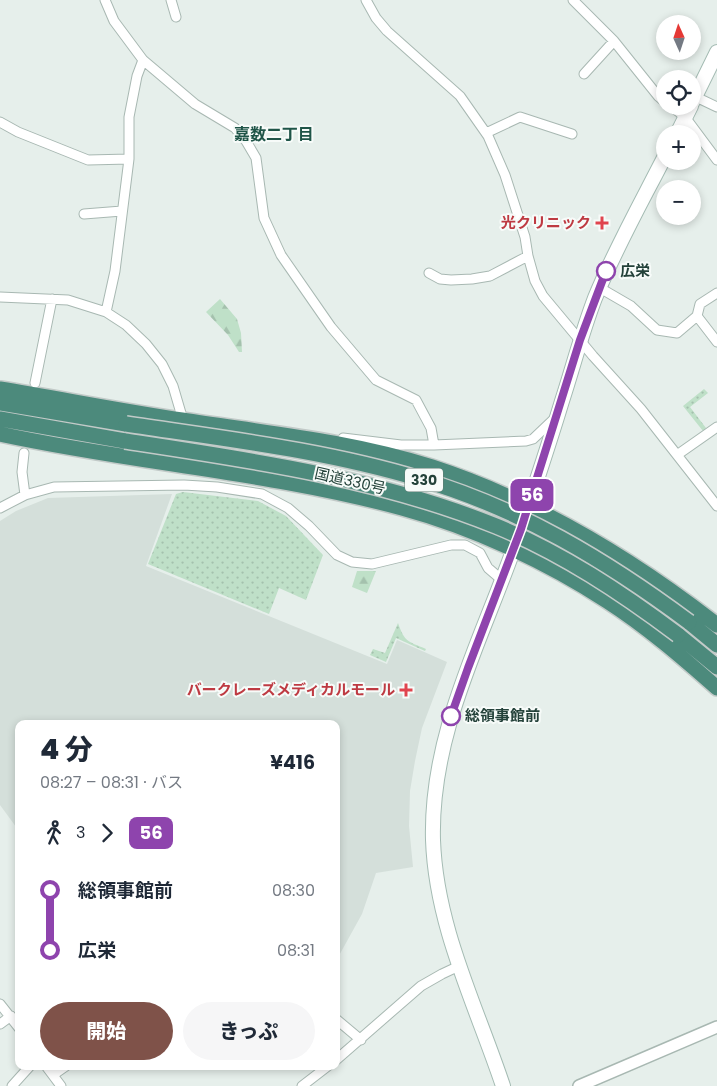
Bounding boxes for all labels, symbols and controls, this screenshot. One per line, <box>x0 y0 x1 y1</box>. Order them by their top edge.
north arrow <box>656 15 701 60</box>
map controls <box>656 15 701 225</box>
button: locate <box>656 70 701 115</box>
district label: 嘉数二丁目 <box>234 123 314 146</box>
button: + <box>656 125 701 170</box>
button: − <box>656 180 701 225</box>
place label: 光クリニック <box>501 212 591 233</box>
marker: 光クリニック <box>595 216 609 230</box>
place label: 広栄 <box>620 260 650 281</box>
marker: 広栄 <box>596 261 616 281</box>
street label: 国道330号 <box>313 462 388 499</box>
road number: 330 <box>405 468 443 492</box>
line badge: 56 <box>510 479 554 511</box>
text: 56 <box>520 482 544 507</box>
place label: バークレーズメディカルモール <box>187 679 395 700</box>
marker: バークレーズメディカルモール <box>399 683 413 697</box>
place label: 総領事館前 <box>465 705 540 726</box>
marker: 総領事館前 <box>441 706 461 726</box>
text: 4 分 <box>40 730 93 769</box>
text: ¥416 <box>270 749 315 776</box>
text: 08:27 – 08:31 · バス <box>40 771 183 794</box>
icon: walk <box>40 819 68 847</box>
icon: forward <box>93 819 121 847</box>
text: 56 <box>139 820 163 845</box>
text: 3 <box>76 821 85 844</box>
text: 総領事館前 <box>78 877 173 904</box>
text: 08:30 <box>272 879 315 902</box>
text: 広栄 <box>78 937 116 964</box>
text: 08:31 <box>277 939 315 962</box>
button: 開始 <box>40 1002 173 1060</box>
button: きっぷ <box>183 1002 315 1060</box>

